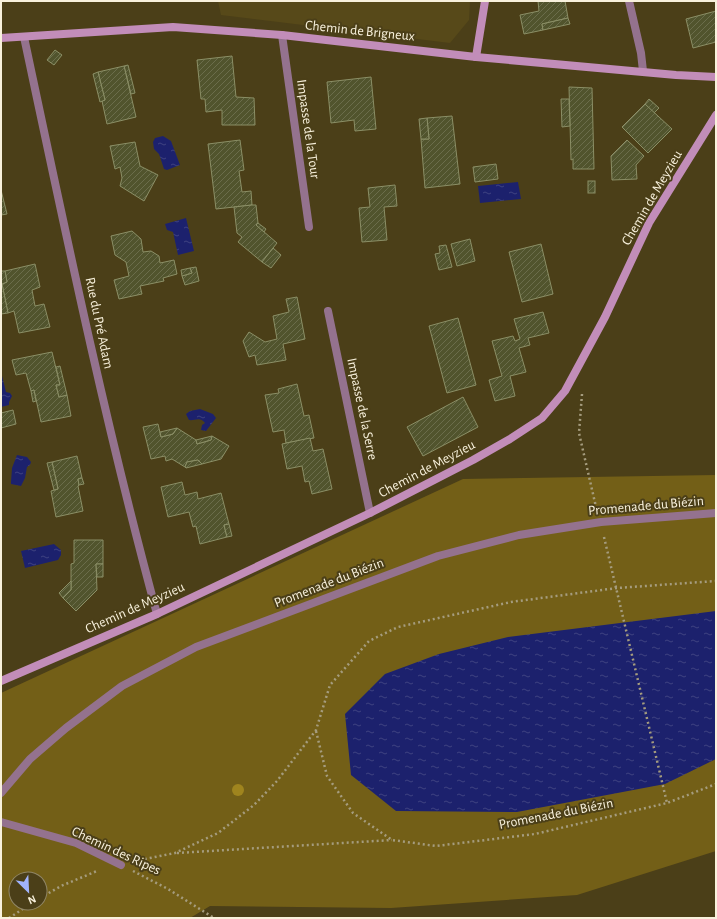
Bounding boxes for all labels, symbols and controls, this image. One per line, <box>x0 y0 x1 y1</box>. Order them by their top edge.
street label: Chemin de Brigneux <box>304 18 416 44</box>
street label: Impasse de la Tour <box>294 78 322 180</box>
street label: Chemin de Meyzieu <box>619 148 685 248</box>
street label: Rue du Pré Adam <box>82 276 116 370</box>
street label: Impasse de la Serre <box>344 357 380 461</box>
street label: Chemin de Meyzieu <box>376 438 478 500</box>
street label: Promenade du Biézin <box>588 494 704 518</box>
street label: Promenade du Biézin <box>272 556 386 610</box>
street label: Chemin de Meyzieu <box>83 580 187 636</box>
street label: Promenade du Biézin <box>498 796 614 832</box>
street label: Chemin des Ripes <box>69 824 163 878</box>
north arrow <box>8 871 48 911</box>
text: N <box>26 893 38 906</box>

